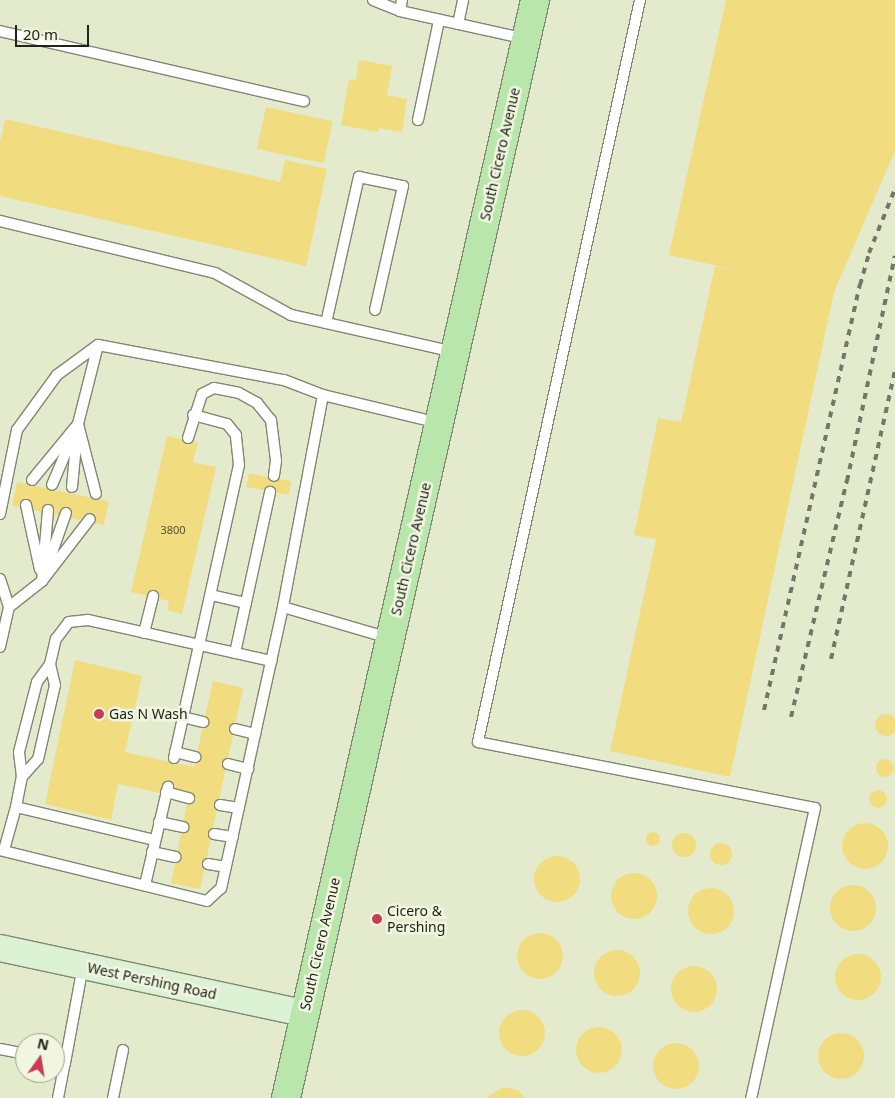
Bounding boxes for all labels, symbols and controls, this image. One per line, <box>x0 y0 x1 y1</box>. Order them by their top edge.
scale bar <box>18 15 91 47</box>
text: 20 m <box>23 24 58 44</box>
street label: South Cicero Avenue <box>477 86 523 222</box>
street label: South Cicero Avenue <box>388 481 434 617</box>
house number: 3800 <box>160 523 186 537</box>
place label: Gas N Wash <box>109 706 188 722</box>
marker: Gas N Wash <box>93 708 105 720</box>
street label: South Cicero Avenue <box>297 876 343 1012</box>
place label: Cicero & Pershing <box>387 903 445 936</box>
marker: Cicero & Pershing <box>371 913 383 925</box>
street label: West Pershing Road <box>86 959 218 1003</box>
north arrow <box>15 1033 65 1083</box>
text: N <box>36 1033 51 1054</box>

